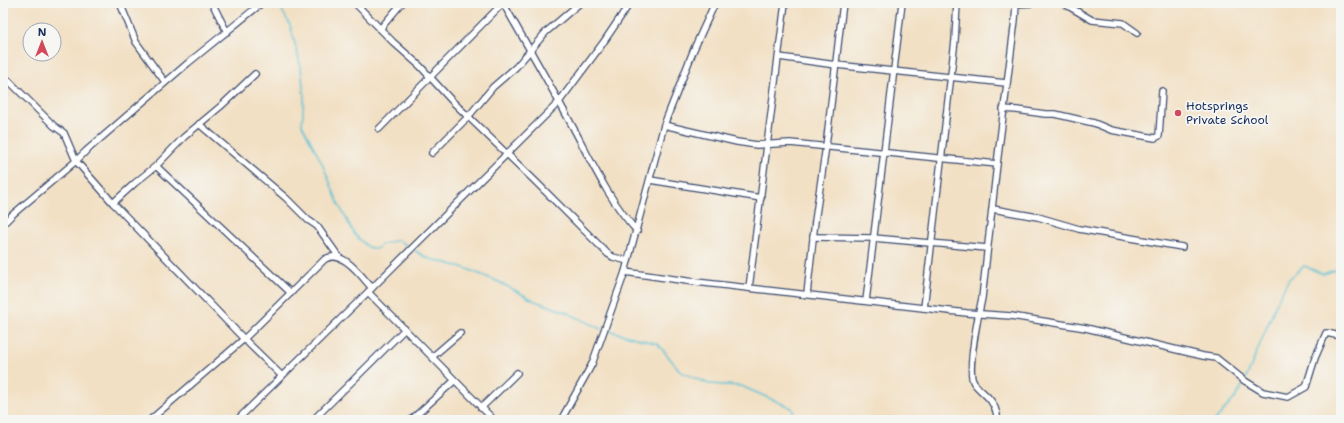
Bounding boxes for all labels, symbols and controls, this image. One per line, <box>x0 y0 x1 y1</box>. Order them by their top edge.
north arrow <box>22 22 62 62</box>
text: N <box>38 25 47 40</box>
place label: Hotsprings Private School <box>1186 98 1269 128</box>
marker: Hotsprings Private School <box>1173 108 1183 118</box>

